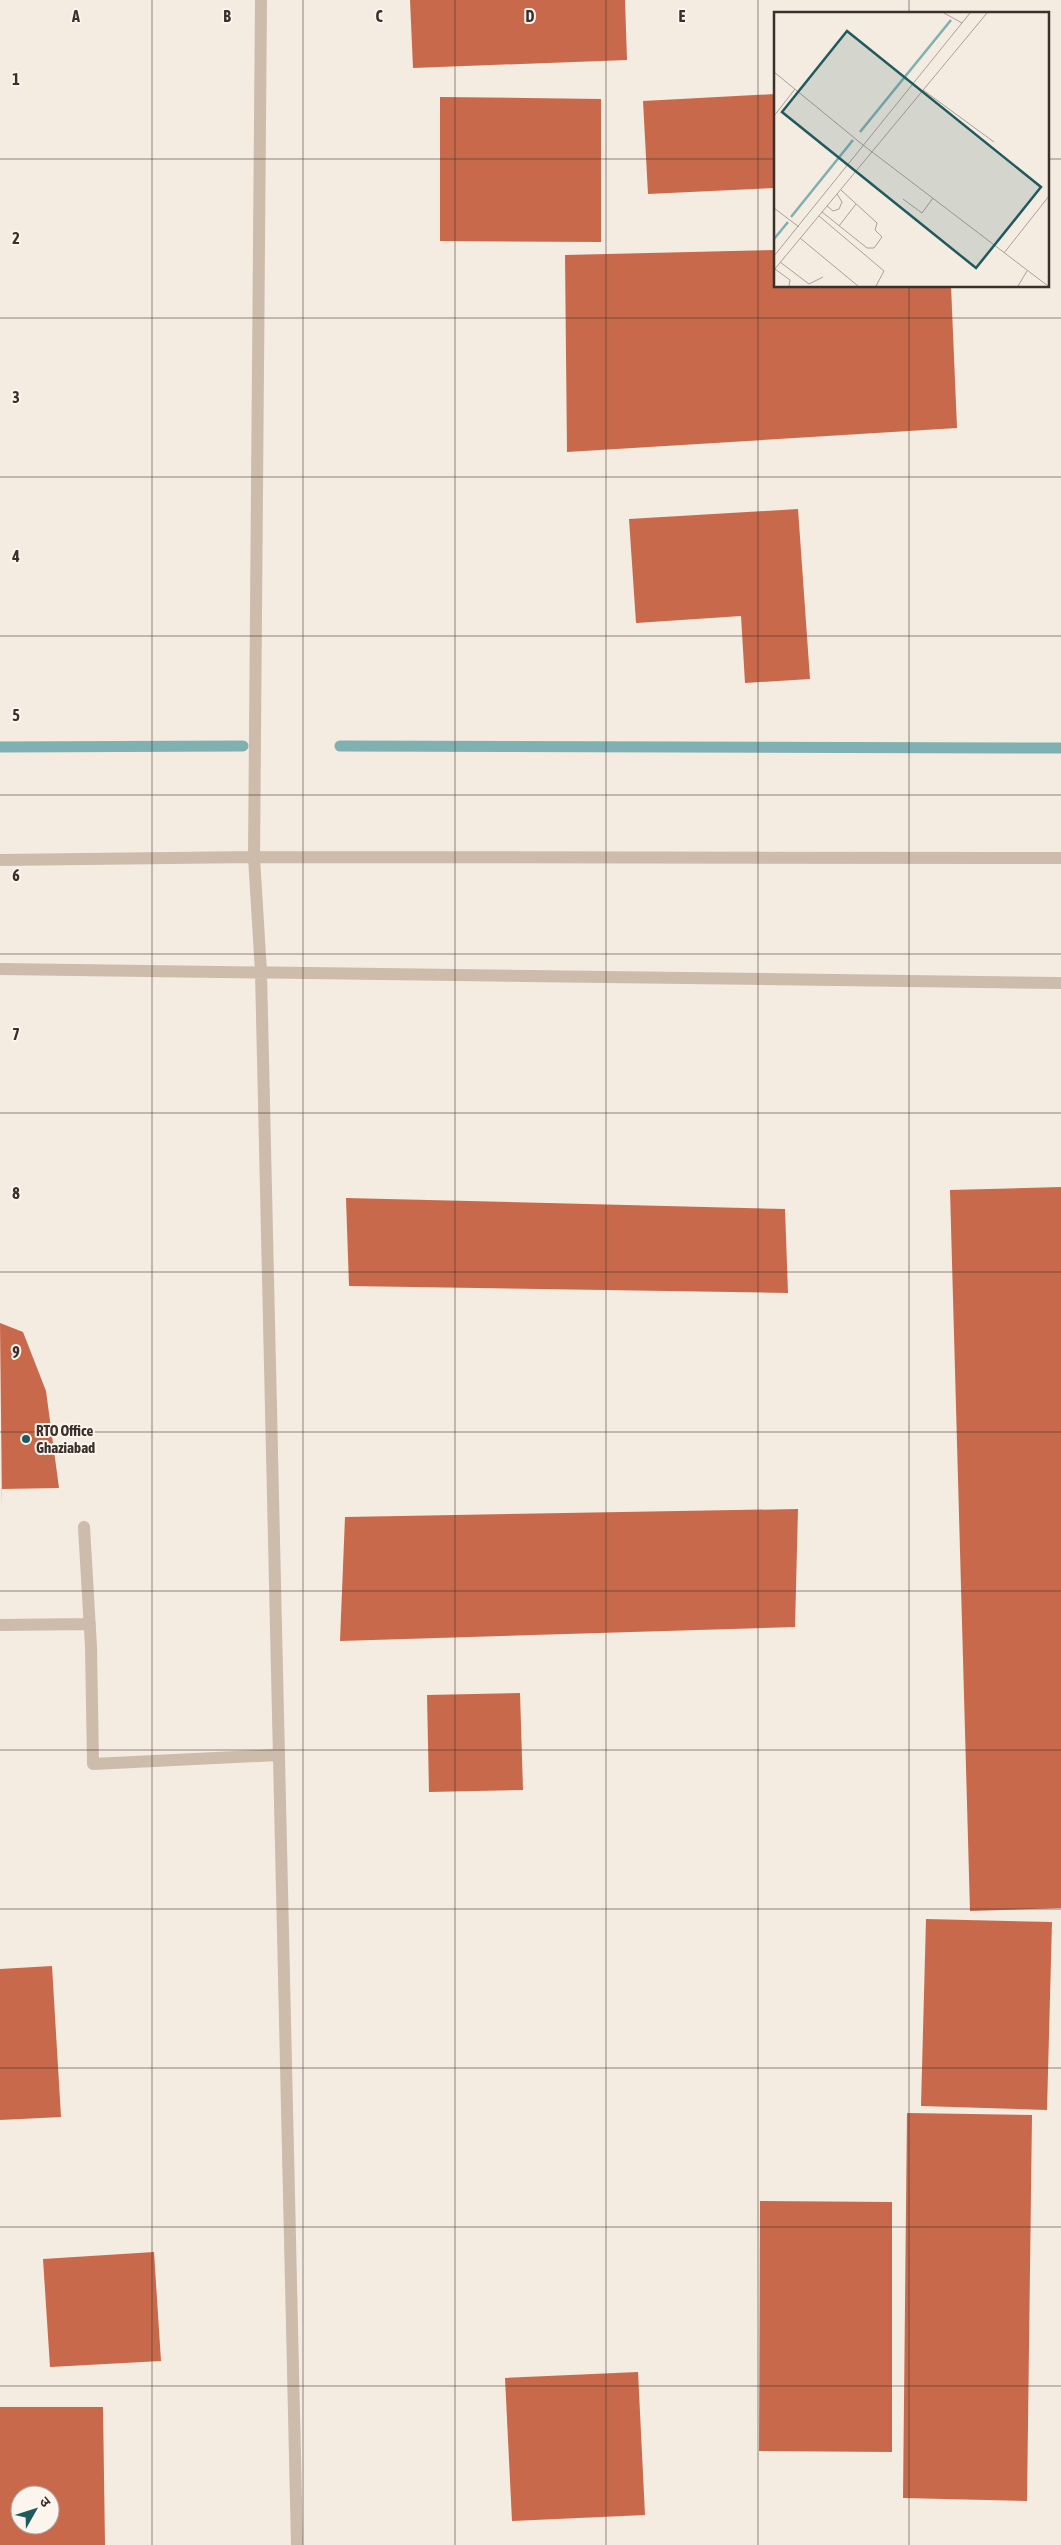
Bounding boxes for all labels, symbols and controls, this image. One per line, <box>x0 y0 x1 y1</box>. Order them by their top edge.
text: A <box>71 7 80 25</box>
text: B <box>223 7 231 25</box>
text: C <box>375 7 383 25</box>
text: D <box>526 7 535 25</box>
text: E <box>679 7 686 25</box>
inset map <box>774 12 1048 288</box>
text: 1 <box>12 70 20 88</box>
text: 2 <box>12 229 20 247</box>
text: 3 <box>12 388 20 406</box>
text: 4 <box>11 547 20 565</box>
text: 5 <box>12 706 20 724</box>
text: 6 <box>12 866 20 884</box>
text: 7 <box>12 1025 20 1043</box>
text: 8 <box>12 1184 20 1202</box>
text: 9 <box>12 1343 20 1361</box>
place label: RTO Office Ghaziabad <box>36 1422 95 1456</box>
marker: RTO Office Ghaziabad <box>20 1433 32 1445</box>
north arrow <box>10 2485 60 2535</box>
text: उ <box>36 2494 54 2511</box>

